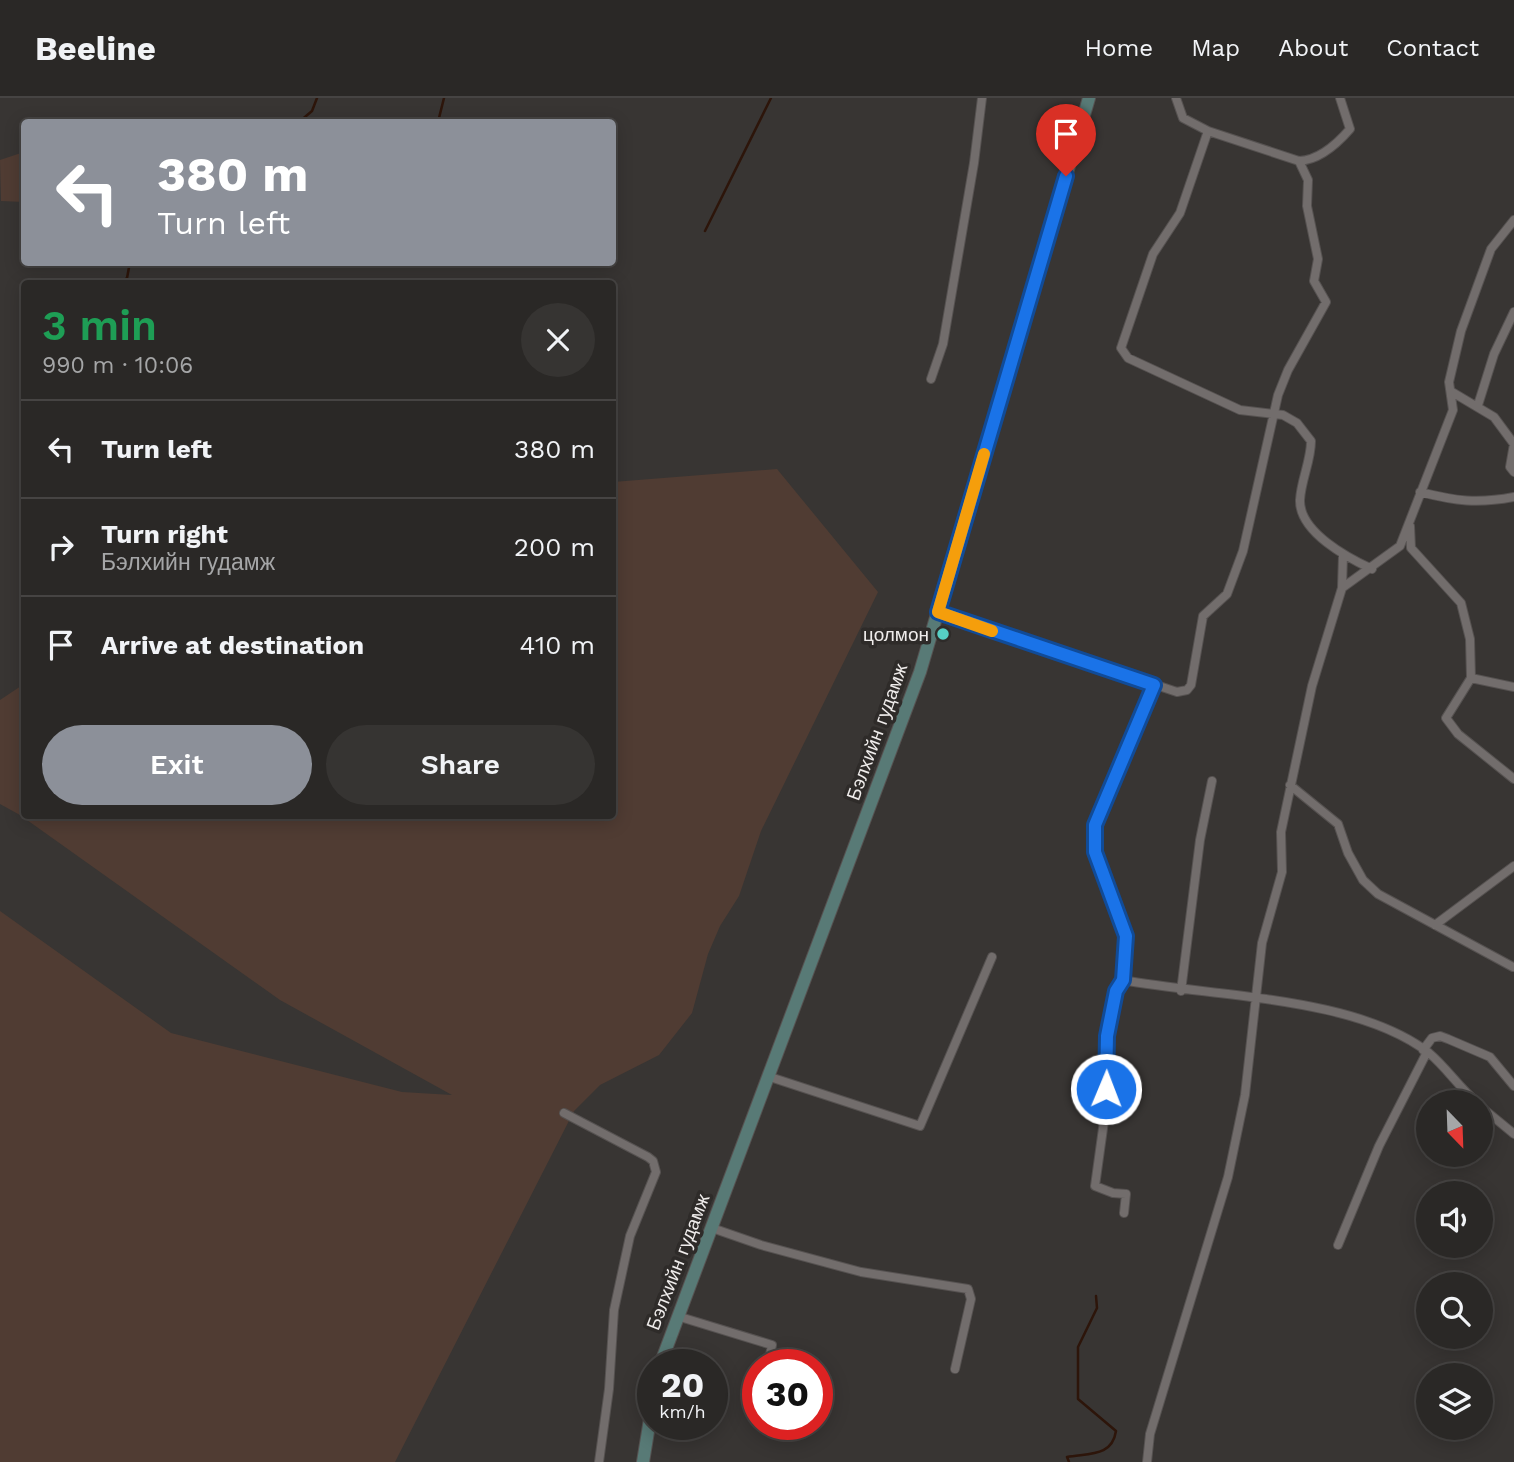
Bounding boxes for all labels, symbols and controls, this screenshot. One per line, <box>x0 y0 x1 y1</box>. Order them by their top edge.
text: Beeline <box>35 29 156 68</box>
text: Home <box>1085 34 1153 62</box>
text: Map <box>1191 34 1240 62</box>
text: About <box>1278 34 1348 62</box>
text: Contact <box>1386 34 1479 62</box>
pin <box>1036 104 1096 176</box>
icon: arrive <box>1047 115 1085 153</box>
text: 380 m <box>157 145 308 203</box>
icon: left <box>42 147 133 238</box>
text: Turn left <box>157 204 290 242</box>
text: 3 min <box>42 301 157 350</box>
button: close <box>521 303 595 377</box>
text: 990 m · 10:06 <box>42 352 193 379</box>
icon: left <box>42 430 80 468</box>
text: Turn left <box>101 434 212 464</box>
text: 380 m <box>514 434 595 464</box>
text: Turn right <box>101 519 228 549</box>
icon: right <box>42 528 80 566</box>
text: 200 m <box>514 532 595 562</box>
text: Бэлхийн гудамж <box>101 549 275 576</box>
place label: цолмон <box>863 623 929 646</box>
icon: arrive <box>42 626 80 664</box>
marker: цолмон <box>935 626 951 642</box>
text: Arrive at destination <box>101 630 364 660</box>
text: 410 m <box>520 630 595 660</box>
street label: Бэлхийн гудамж <box>842 660 912 803</box>
button: Exit <box>42 725 312 805</box>
button: Share <box>326 725 595 805</box>
position arrow <box>1069 1052 1143 1126</box>
north arrow <box>1416 1090 1493 1167</box>
map controls <box>1416 1090 1493 1440</box>
button: sound <box>1416 1181 1493 1258</box>
street label: Бэлхийн гудамж <box>642 1191 715 1333</box>
button: search <box>1416 1272 1493 1349</box>
speed limit sign: 30 <box>742 1349 833 1440</box>
button: layers <box>1416 1363 1493 1440</box>
text: 20 <box>661 1364 704 1406</box>
text: km/h <box>659 1401 706 1422</box>

